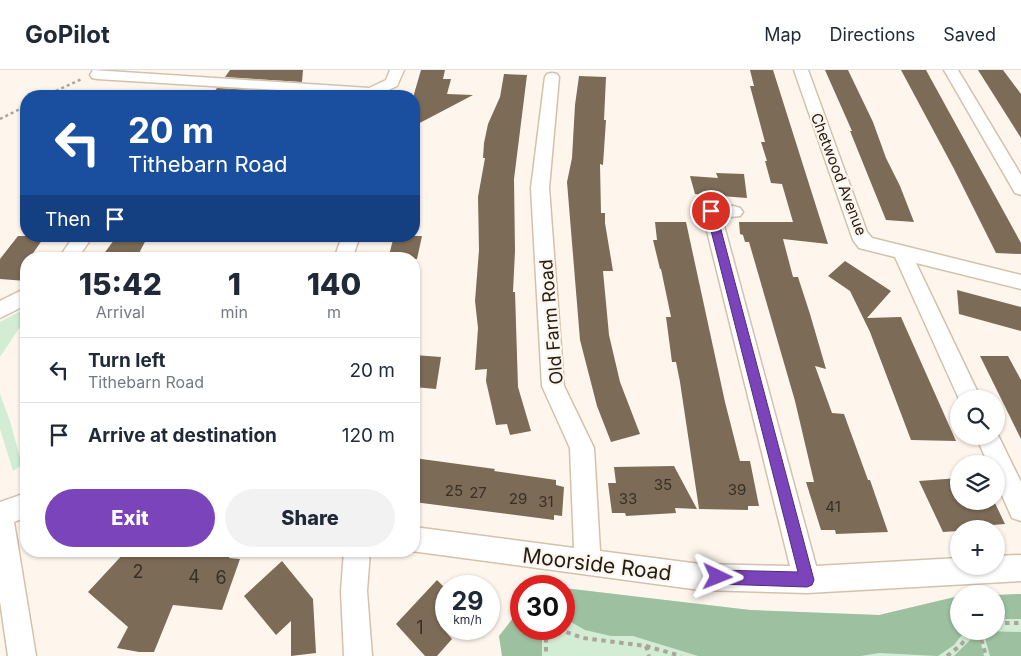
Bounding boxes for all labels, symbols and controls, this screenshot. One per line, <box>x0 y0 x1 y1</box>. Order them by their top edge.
text: GoPilot <box>25 20 110 49</box>
text: Map <box>764 24 802 45</box>
text: Directions <box>830 24 915 45</box>
text: Saved <box>943 24 996 45</box>
text: 20 m <box>128 109 214 151</box>
icon: left <box>45 110 110 175</box>
street label: Chetwood Avenue <box>807 110 871 238</box>
text: Tithebarn Road <box>128 151 287 177</box>
pin <box>690 190 732 232</box>
icon: arrive <box>697 197 725 225</box>
icon: arrive <box>101 205 129 233</box>
text: Then <box>45 208 91 231</box>
street label: Old Farm Road <box>535 258 567 386</box>
text: 15:42 <box>79 266 162 302</box>
text: 1 <box>228 266 241 302</box>
text: 140 <box>307 266 361 302</box>
text: Arrival <box>96 302 145 322</box>
text: min <box>221 302 248 322</box>
text: m <box>327 302 341 322</box>
text: Turn left <box>88 349 166 372</box>
icon: left <box>45 356 73 384</box>
text: 20 m <box>349 359 395 382</box>
text: Tithebarn Road <box>88 372 204 392</box>
map controls <box>950 390 1005 640</box>
button: search <box>950 390 1005 445</box>
icon: arrive <box>45 421 73 449</box>
text: Arrive at destination <box>88 424 277 447</box>
text: 120 m <box>342 424 395 447</box>
button: layers <box>950 455 1005 510</box>
house number: 35 <box>654 475 672 494</box>
house number: 39 <box>728 480 746 499</box>
house number: 25 <box>445 481 463 500</box>
house number: 27 <box>469 483 487 502</box>
button: Exit <box>45 489 215 547</box>
button: Share <box>225 489 395 547</box>
house number: 29 <box>509 489 527 508</box>
house number: 33 <box>619 489 637 508</box>
house number: 31 <box>538 492 554 511</box>
house number: 41 <box>825 497 841 516</box>
button: + <box>950 520 1005 575</box>
street label: Moorside Road <box>521 542 673 586</box>
position arrow <box>691 550 743 602</box>
house number: 2 <box>133 561 143 582</box>
house number: 4 <box>188 566 200 587</box>
house number: 6 <box>215 567 227 588</box>
speed limit sign: 30 <box>510 575 575 640</box>
button: − <box>950 585 1005 640</box>
text: 29 <box>452 586 483 616</box>
text: km/h <box>453 612 482 627</box>
house number: 1 <box>416 617 424 638</box>

